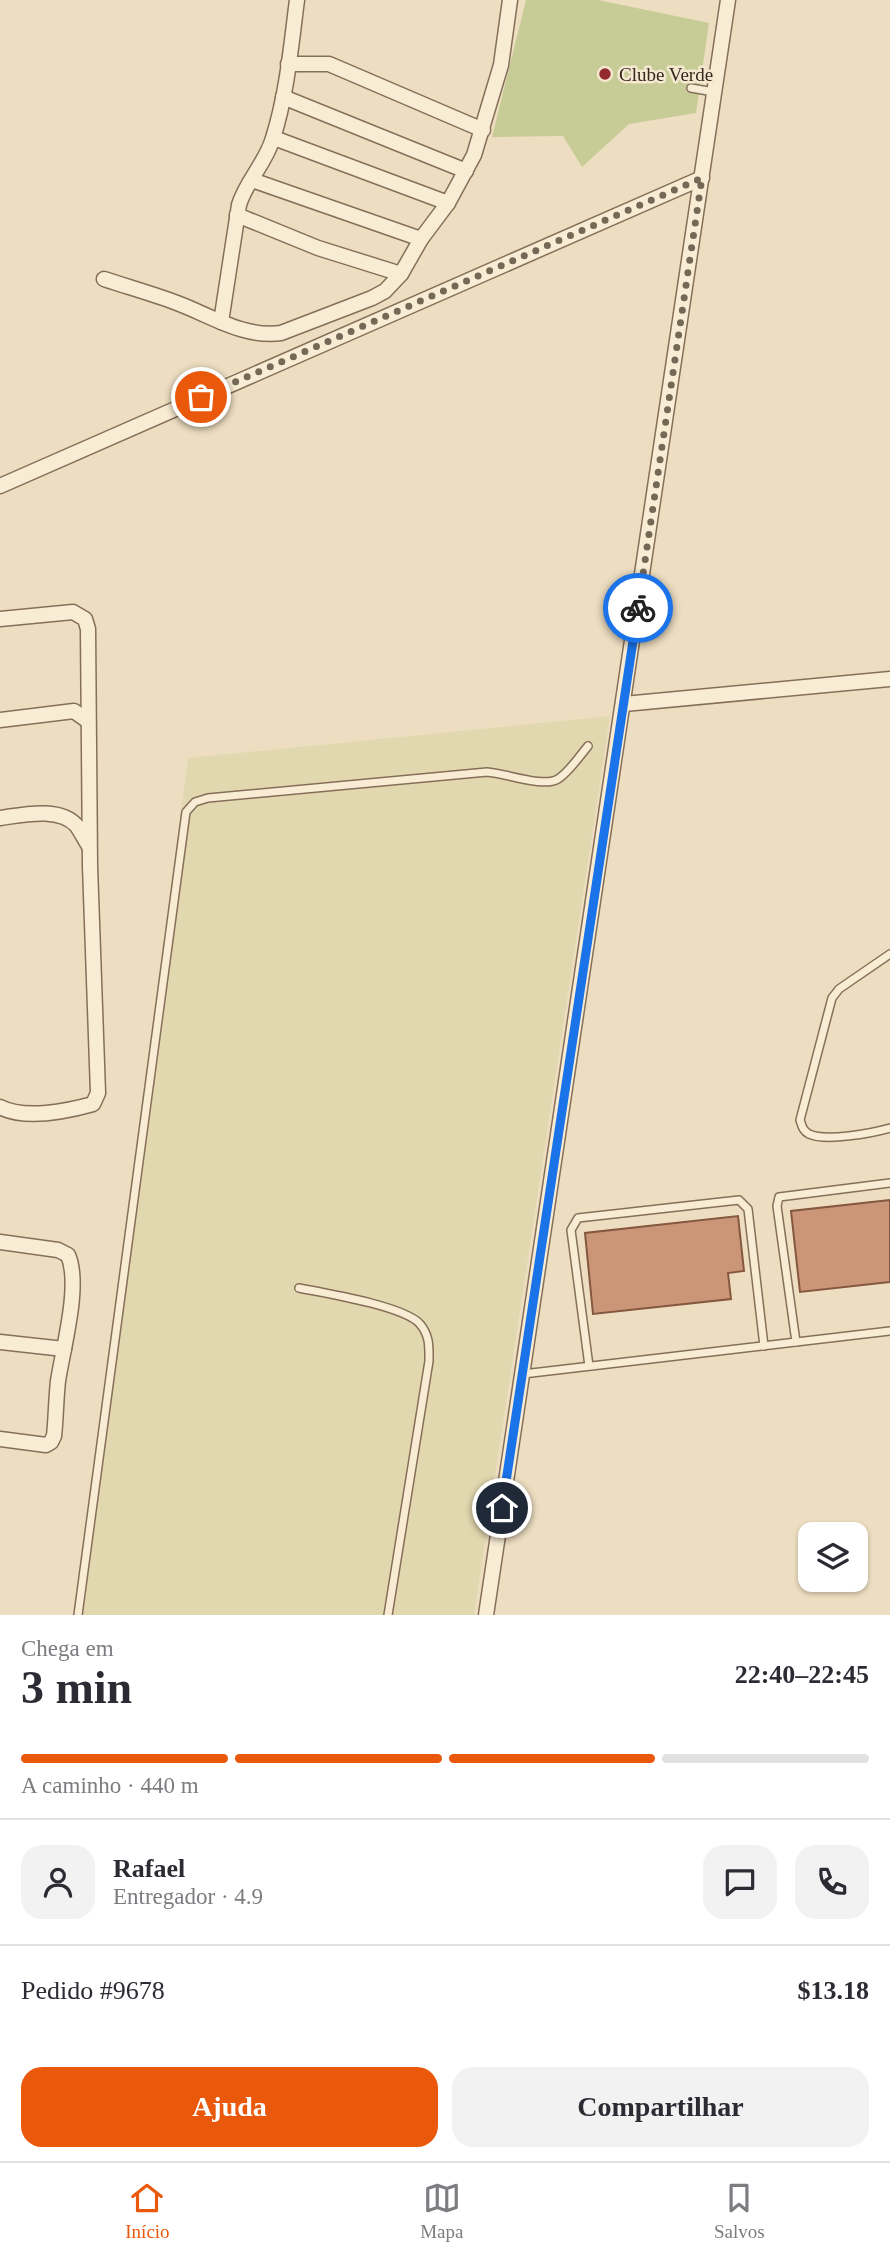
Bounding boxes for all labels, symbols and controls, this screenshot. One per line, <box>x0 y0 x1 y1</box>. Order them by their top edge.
place label: Clube Verde <box>619 64 713 85</box>
marker: Clube Verde <box>597 66 613 82</box>
pin <box>171 367 231 427</box>
icon: bag <box>182 378 220 416</box>
courier <box>603 573 673 643</box>
icon: bike <box>619 589 657 627</box>
pin <box>472 1478 532 1538</box>
icon: home <box>483 1489 521 1527</box>
map controls <box>798 1522 868 1592</box>
button: layers <box>798 1522 868 1592</box>
text: Chega em <box>21 1636 114 1661</box>
text: 22:40–22:45 <box>735 1660 869 1689</box>
text: 3 min <box>21 1662 132 1713</box>
text: A caminho · 440 m <box>21 1773 199 1798</box>
button: person <box>21 1845 95 1919</box>
button: chat <box>703 1845 777 1919</box>
button: phone <box>795 1845 869 1919</box>
text: Rafael <box>113 1854 185 1883</box>
text: Entregador · 4.9 <box>113 1884 263 1909</box>
text: Pedido #9678 <box>21 1976 165 2005</box>
text: $13.18 <box>798 1976 869 2005</box>
button: Ajuda <box>21 2067 438 2147</box>
button: Compartilhar <box>452 2067 869 2147</box>
tab: Início <box>125 2179 170 2243</box>
tab: Mapa <box>420 2179 463 2243</box>
tab: Salvos <box>714 2179 765 2243</box>

